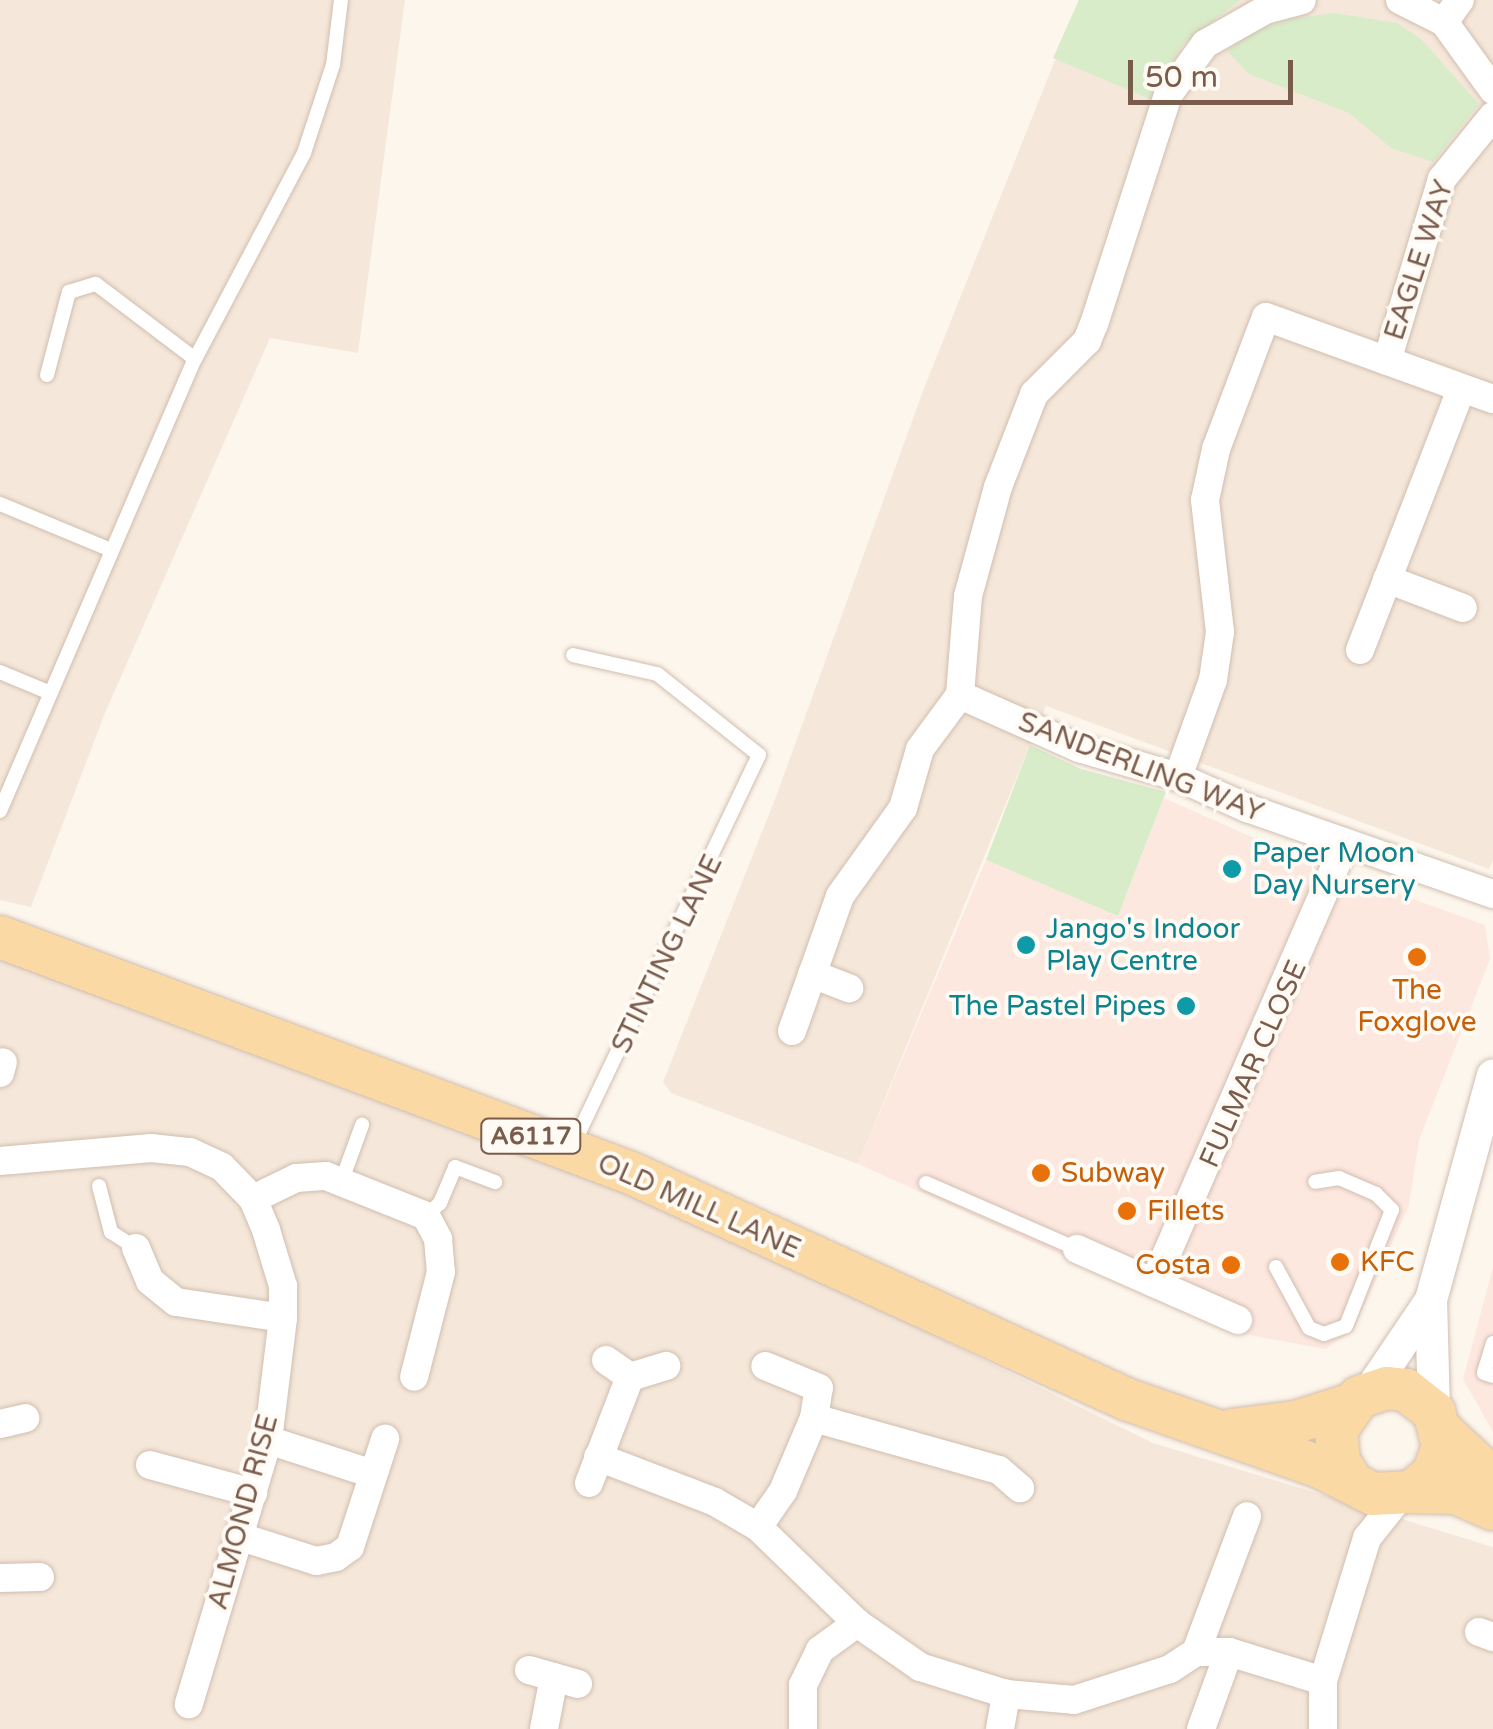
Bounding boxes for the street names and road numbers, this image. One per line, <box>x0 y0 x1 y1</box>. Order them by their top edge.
street label: EAGLE WAY <box>1377 176 1461 344</box>
street label: SANDERLING WAY <box>1014 705 1268 829</box>
street label: STINTING LANE <box>604 849 730 1059</box>
street label: FULMAR CLOSE <box>1192 955 1314 1173</box>
road number: A6117 <box>478 1116 584 1156</box>
street label: OLD MILL LANE <box>592 1146 806 1266</box>
street label: ALMOND RISE <box>201 1411 285 1613</box>

